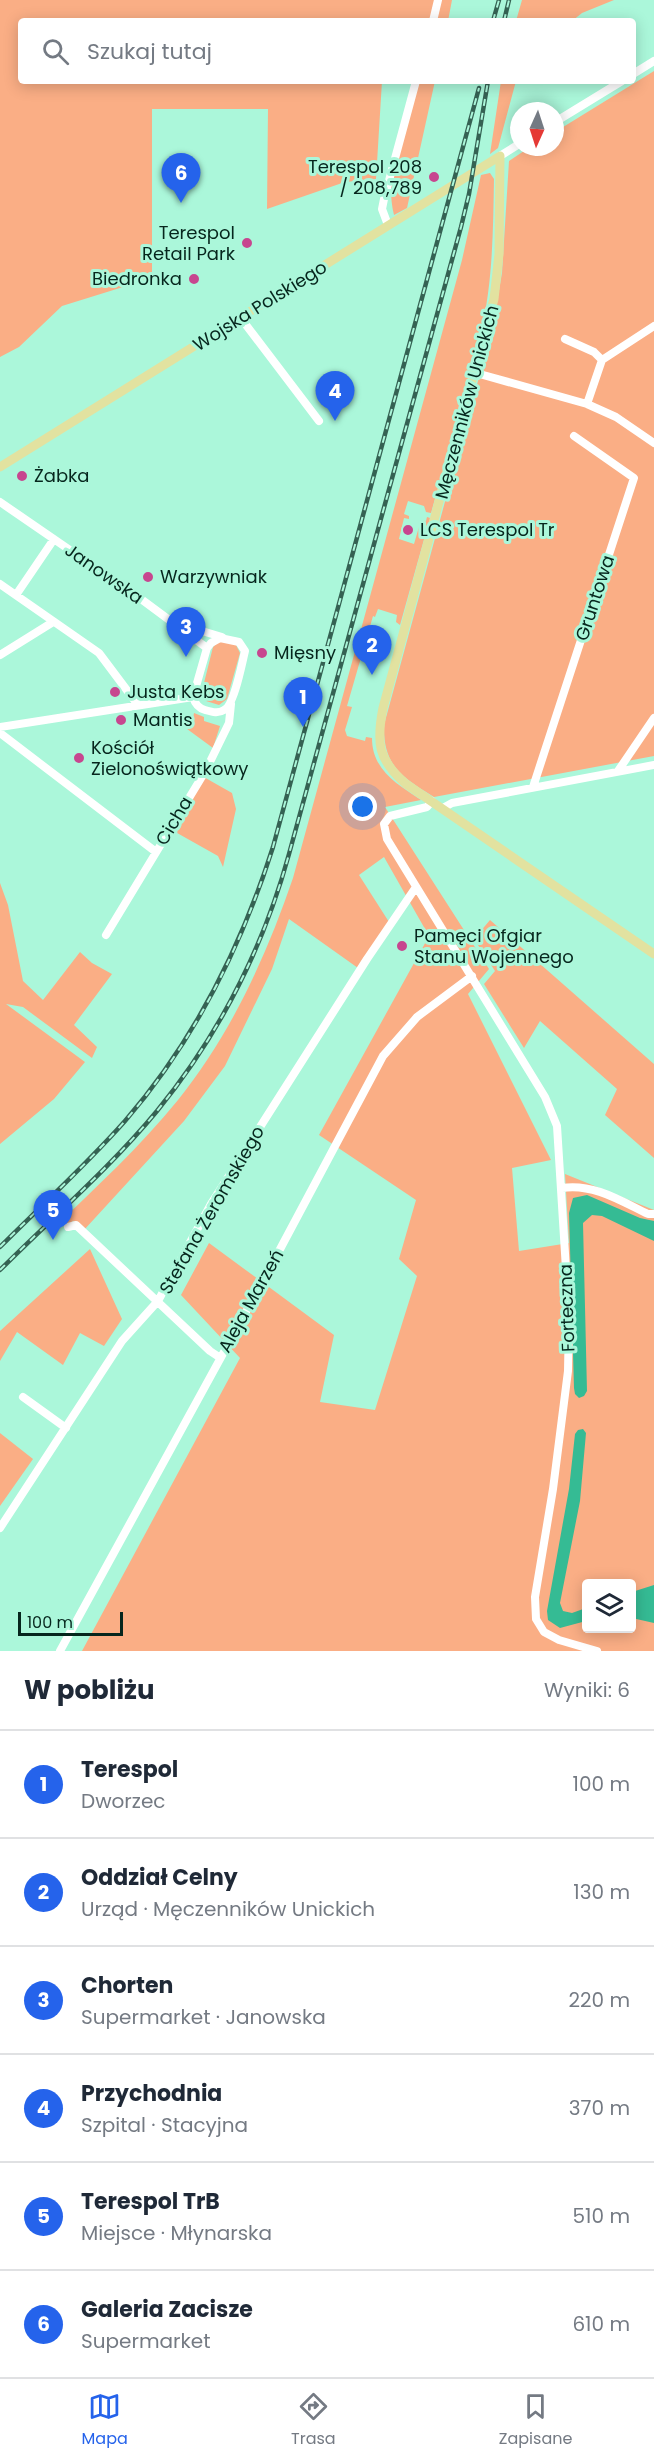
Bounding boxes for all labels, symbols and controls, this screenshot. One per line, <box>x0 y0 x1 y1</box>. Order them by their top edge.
search box <box>18 18 636 84</box>
icon: search <box>39 35 72 68</box>
text: Szukaj tutaj <box>87 36 212 67</box>
north arrow <box>510 102 564 156</box>
pin: 6 <box>162 154 201 203</box>
place label: Terespol 208 / 208,789 <box>308 154 422 200</box>
marker: Terespol 208 / 208,789 <box>427 170 441 184</box>
place label: Terespol Retail Park <box>142 220 236 266</box>
marker: Terespol Retail Park <box>240 236 254 250</box>
street label: Wojska Polskiego <box>188 254 331 357</box>
place label: Biedronka <box>92 266 182 291</box>
marker: Biedronka <box>187 272 201 286</box>
street label: Męczenników Unickich <box>429 302 504 502</box>
pin: 4 <box>316 372 354 421</box>
place label: Żabka <box>34 463 90 488</box>
marker: Żabka <box>15 469 29 483</box>
place label: LCS Terespol Tr <box>420 517 555 542</box>
marker: LCS Terespol Tr <box>401 523 415 537</box>
street label: Janowska <box>60 537 148 610</box>
street label: Gruntowa <box>569 552 620 644</box>
place label: Warzywniak <box>160 564 268 589</box>
marker: Warzywniak <box>141 570 155 584</box>
pin: 3 <box>166 608 206 657</box>
pin: 2 <box>352 626 392 675</box>
place label: Mięsny <box>274 640 336 665</box>
marker: Mięsny <box>255 646 269 660</box>
pin: 1 <box>284 678 322 727</box>
place label: Justa Kebs <box>127 679 225 704</box>
marker: Justa Kebs <box>108 685 122 699</box>
place label: Mantis <box>133 707 193 732</box>
marker: Mantis <box>114 713 128 727</box>
place label: Kościół Zielonoświątkowy <box>91 735 248 781</box>
marker: Kościół Zielonoświątkowy <box>72 751 86 765</box>
street label: Cicha <box>149 792 198 850</box>
your location <box>348 792 377 821</box>
place label: Pamęci Ofgiar Stanu Wojennego <box>414 923 574 969</box>
marker: Pamęci Ofgiar Stanu Wojennego <box>395 939 409 953</box>
street label: Stefana Żeromskiego <box>153 1121 270 1298</box>
pin: 5 <box>34 1190 72 1240</box>
street label: Aleja Marzeń <box>212 1245 289 1357</box>
street label: Forteczna <box>552 1264 581 1352</box>
map controls <box>582 1579 636 1633</box>
button: layers <box>582 1579 636 1633</box>
scale bar <box>18 1609 123 1636</box>
text: 100 m <box>27 1611 73 1634</box>
text: W pobliżu <box>24 1672 155 1708</box>
text: Wyniki: 6 <box>544 1676 630 1704</box>
text: Terespol <box>81 1754 178 1785</box>
text: 1 <box>40 1770 47 1798</box>
text: 100 m <box>573 1770 630 1798</box>
text: Dworzec <box>81 1787 165 1815</box>
text: Oddział Celny <box>81 1862 238 1893</box>
text: 2 <box>38 1878 49 1906</box>
text: 130 m <box>573 1878 630 1906</box>
text: Urząd · Męczenników Unickich <box>81 1895 375 1923</box>
text: Chorten <box>81 1970 173 2001</box>
text: 3 <box>37 1986 50 2014</box>
text: 220 m <box>569 1986 630 2014</box>
text: Supermarket · Janowska <box>81 2003 326 2031</box>
text: Przychodnia <box>81 2078 222 2109</box>
text: 4 <box>37 2094 50 2122</box>
text: 370 m <box>569 2094 630 2122</box>
text: Szpital · Stacyjna <box>81 2111 248 2139</box>
text: Terespol TrB <box>81 2186 220 2217</box>
text: 5 <box>37 2202 50 2230</box>
text: 510 m <box>573 2202 630 2230</box>
text: Miejsce · Młynarska <box>81 2219 272 2247</box>
text: Galeria Zacisze <box>81 2294 253 2325</box>
text: 6 <box>37 2310 50 2338</box>
text: 610 m <box>572 2310 630 2338</box>
text: Supermarket <box>81 2327 210 2355</box>
tab: Mapa <box>82 2390 128 2451</box>
tab: Trasa <box>291 2390 336 2451</box>
tab: Zapisane <box>499 2390 572 2451</box>

